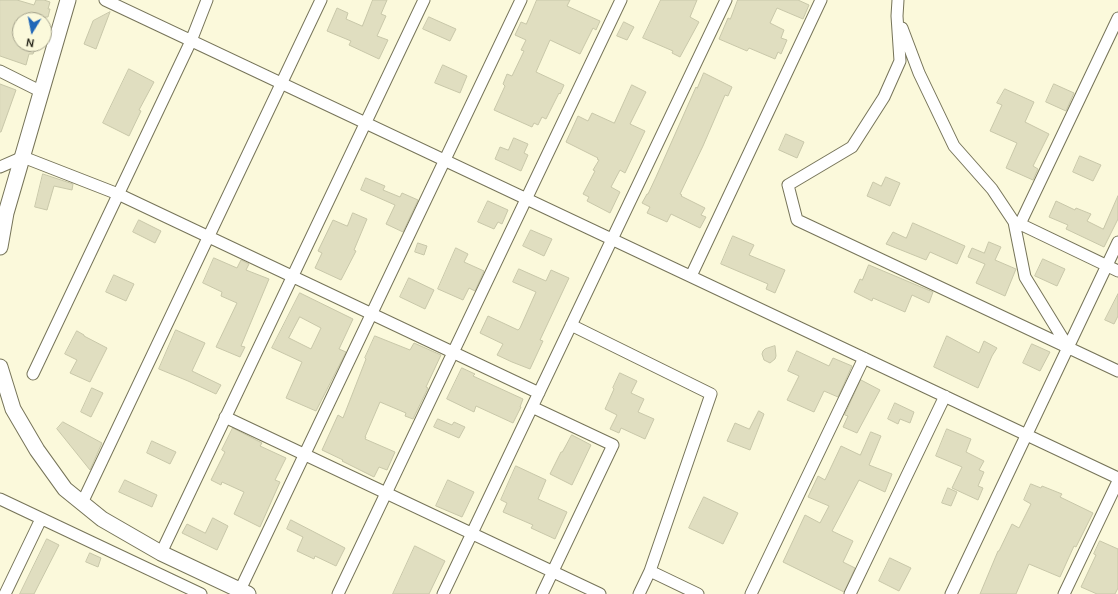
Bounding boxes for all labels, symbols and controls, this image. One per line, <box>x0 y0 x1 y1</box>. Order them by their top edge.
north arrow <box>12 12 52 52</box>
text: N <box>25 35 35 51</box>

